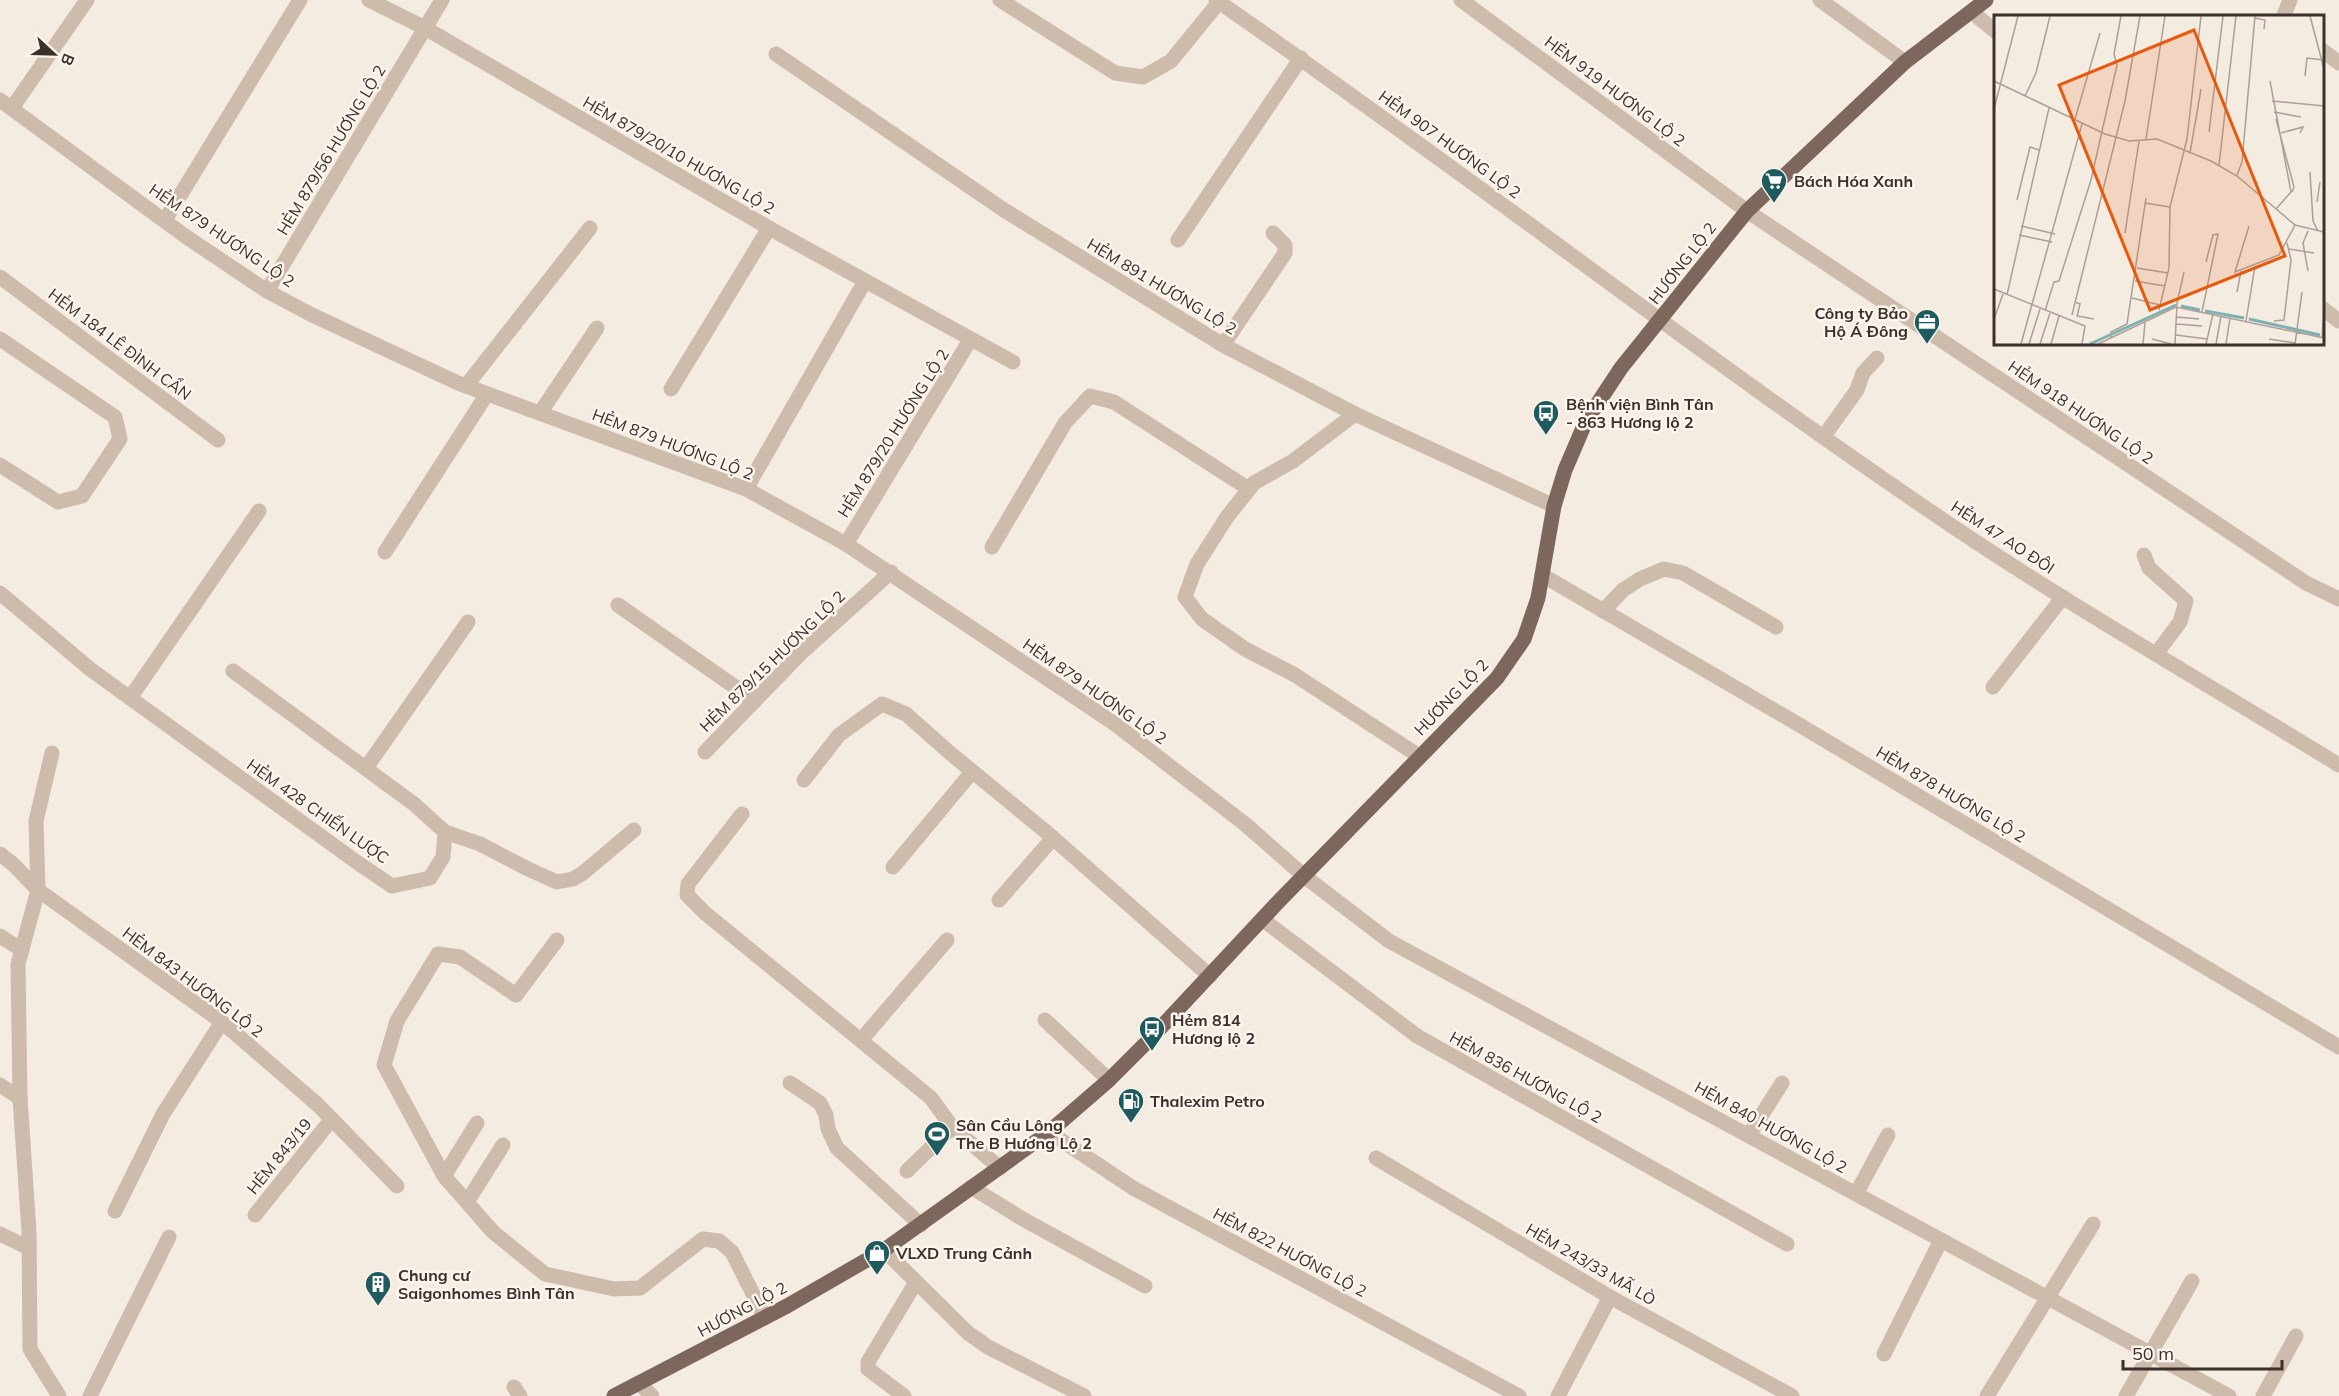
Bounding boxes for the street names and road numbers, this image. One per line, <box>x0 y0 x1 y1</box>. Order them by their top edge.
street label: HẺM 919 HƯƠNG LỘ 2 <box>1541 32 1689 150</box>
street label: HẺM 879/56 HƯƠNG LỘ 2 <box>272 61 390 239</box>
street label: HẺM 907 HƯƠNG LỘ 2 <box>1375 86 1525 202</box>
street label: HẺM 879/20/10 HƯƠNG LỘ 2 <box>579 92 779 218</box>
street label: HẺM 879 HƯƠNG LỘ 2 <box>146 179 298 291</box>
street label: HƯƠNG LỘ 2 <box>1644 218 1720 308</box>
street label: HẺM 891 HƯƠNG LỘ 2 <box>1084 233 1240 339</box>
street label: HẺM 184 LÊ ĐÌNH CẨN <box>45 284 195 404</box>
street label: HẺM 879/20 HƯƠNG LỘ 2 <box>833 345 953 521</box>
street label: HẺM 918 HƯƠNG LỘ 2 <box>2005 356 2157 468</box>
street label: HẺM 879 HƯƠNG LỘ 2 <box>590 404 756 484</box>
street label: HẺM 47 AO ĐÔI <box>1947 496 2059 578</box>
street label: HẺM 879/15 HƯƠNG LỘ 2 <box>695 586 849 736</box>
street label: HẺM 879 HƯƠNG LỘ 2 <box>1019 634 1171 748</box>
street label: HƯƠNG LỘ 2 <box>1410 655 1492 739</box>
street label: HẺM 878 HƯƠNG LỘ 2 <box>1873 741 2029 847</box>
street label: HẺM 428 CHIẾN LƯỢC <box>243 754 393 868</box>
street label: HẺM 843 HƯƠNG LỘ 2 <box>119 923 267 1041</box>
street label: HẺM 836 HƯƠNG LỘ 2 <box>1446 1027 1606 1127</box>
street label: HẺM 840 HƯƠNG LỘ 2 <box>1691 1077 1851 1177</box>
street label: HẺM 843/19 <box>242 1114 316 1198</box>
street label: HẺM 822 HƯƠNG LỘ 2 <box>1210 1203 1370 1301</box>
street label: HẺM 243/33 MÃ LÒ <box>1523 1219 1659 1309</box>
street label: HƯƠNG LỘ 2 <box>694 1277 790 1341</box>

